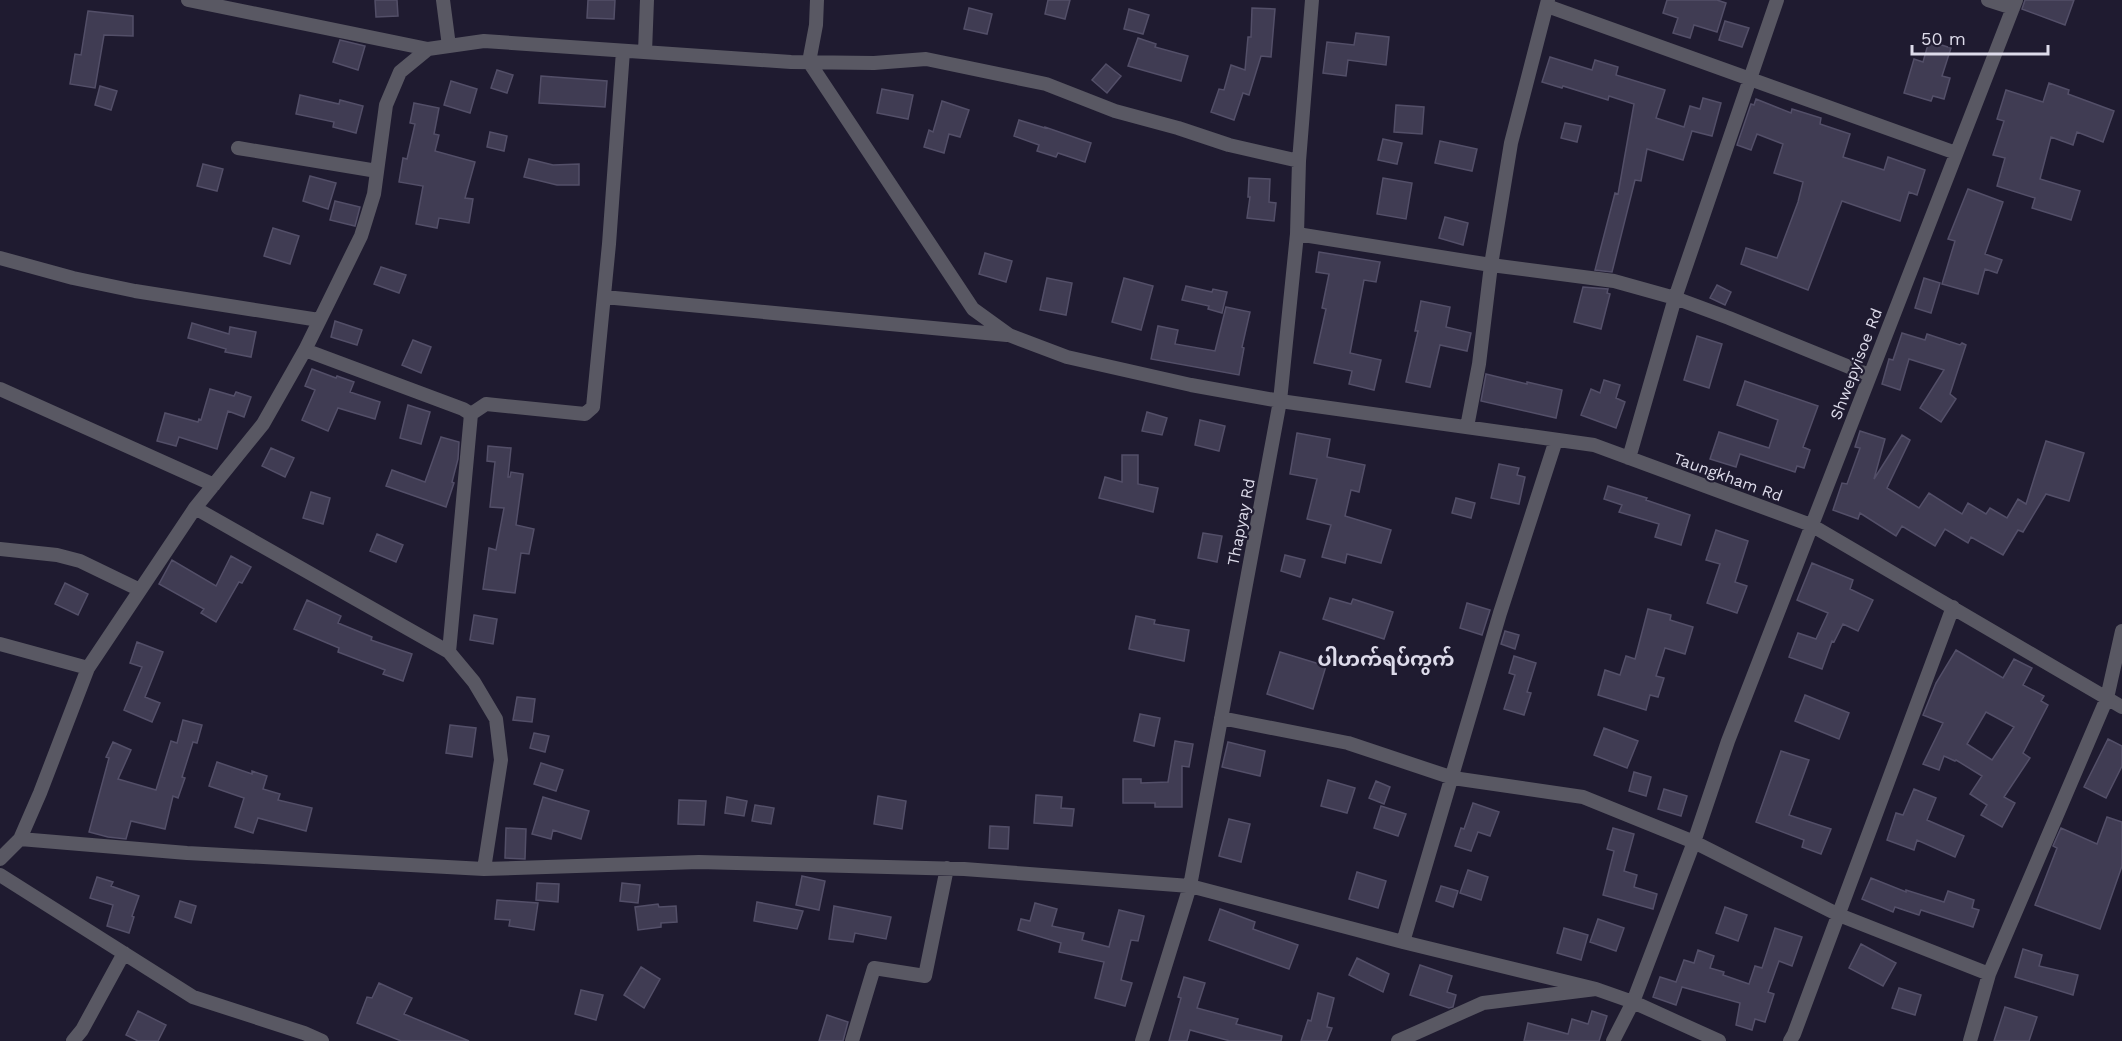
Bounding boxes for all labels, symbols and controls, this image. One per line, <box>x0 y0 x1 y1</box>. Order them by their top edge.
scale bar <box>1912 18 2048 56</box>
text: 50 m <box>1921 28 1966 49</box>
street label: Shwepyisoe Rd <box>1826 306 1886 422</box>
street label: Taungkham Rd <box>1671 448 1785 506</box>
street label: Thapyay Rd <box>1223 477 1259 567</box>
district label: ပါဟက်ရပ်ကွက် <box>1318 646 1455 675</box>

